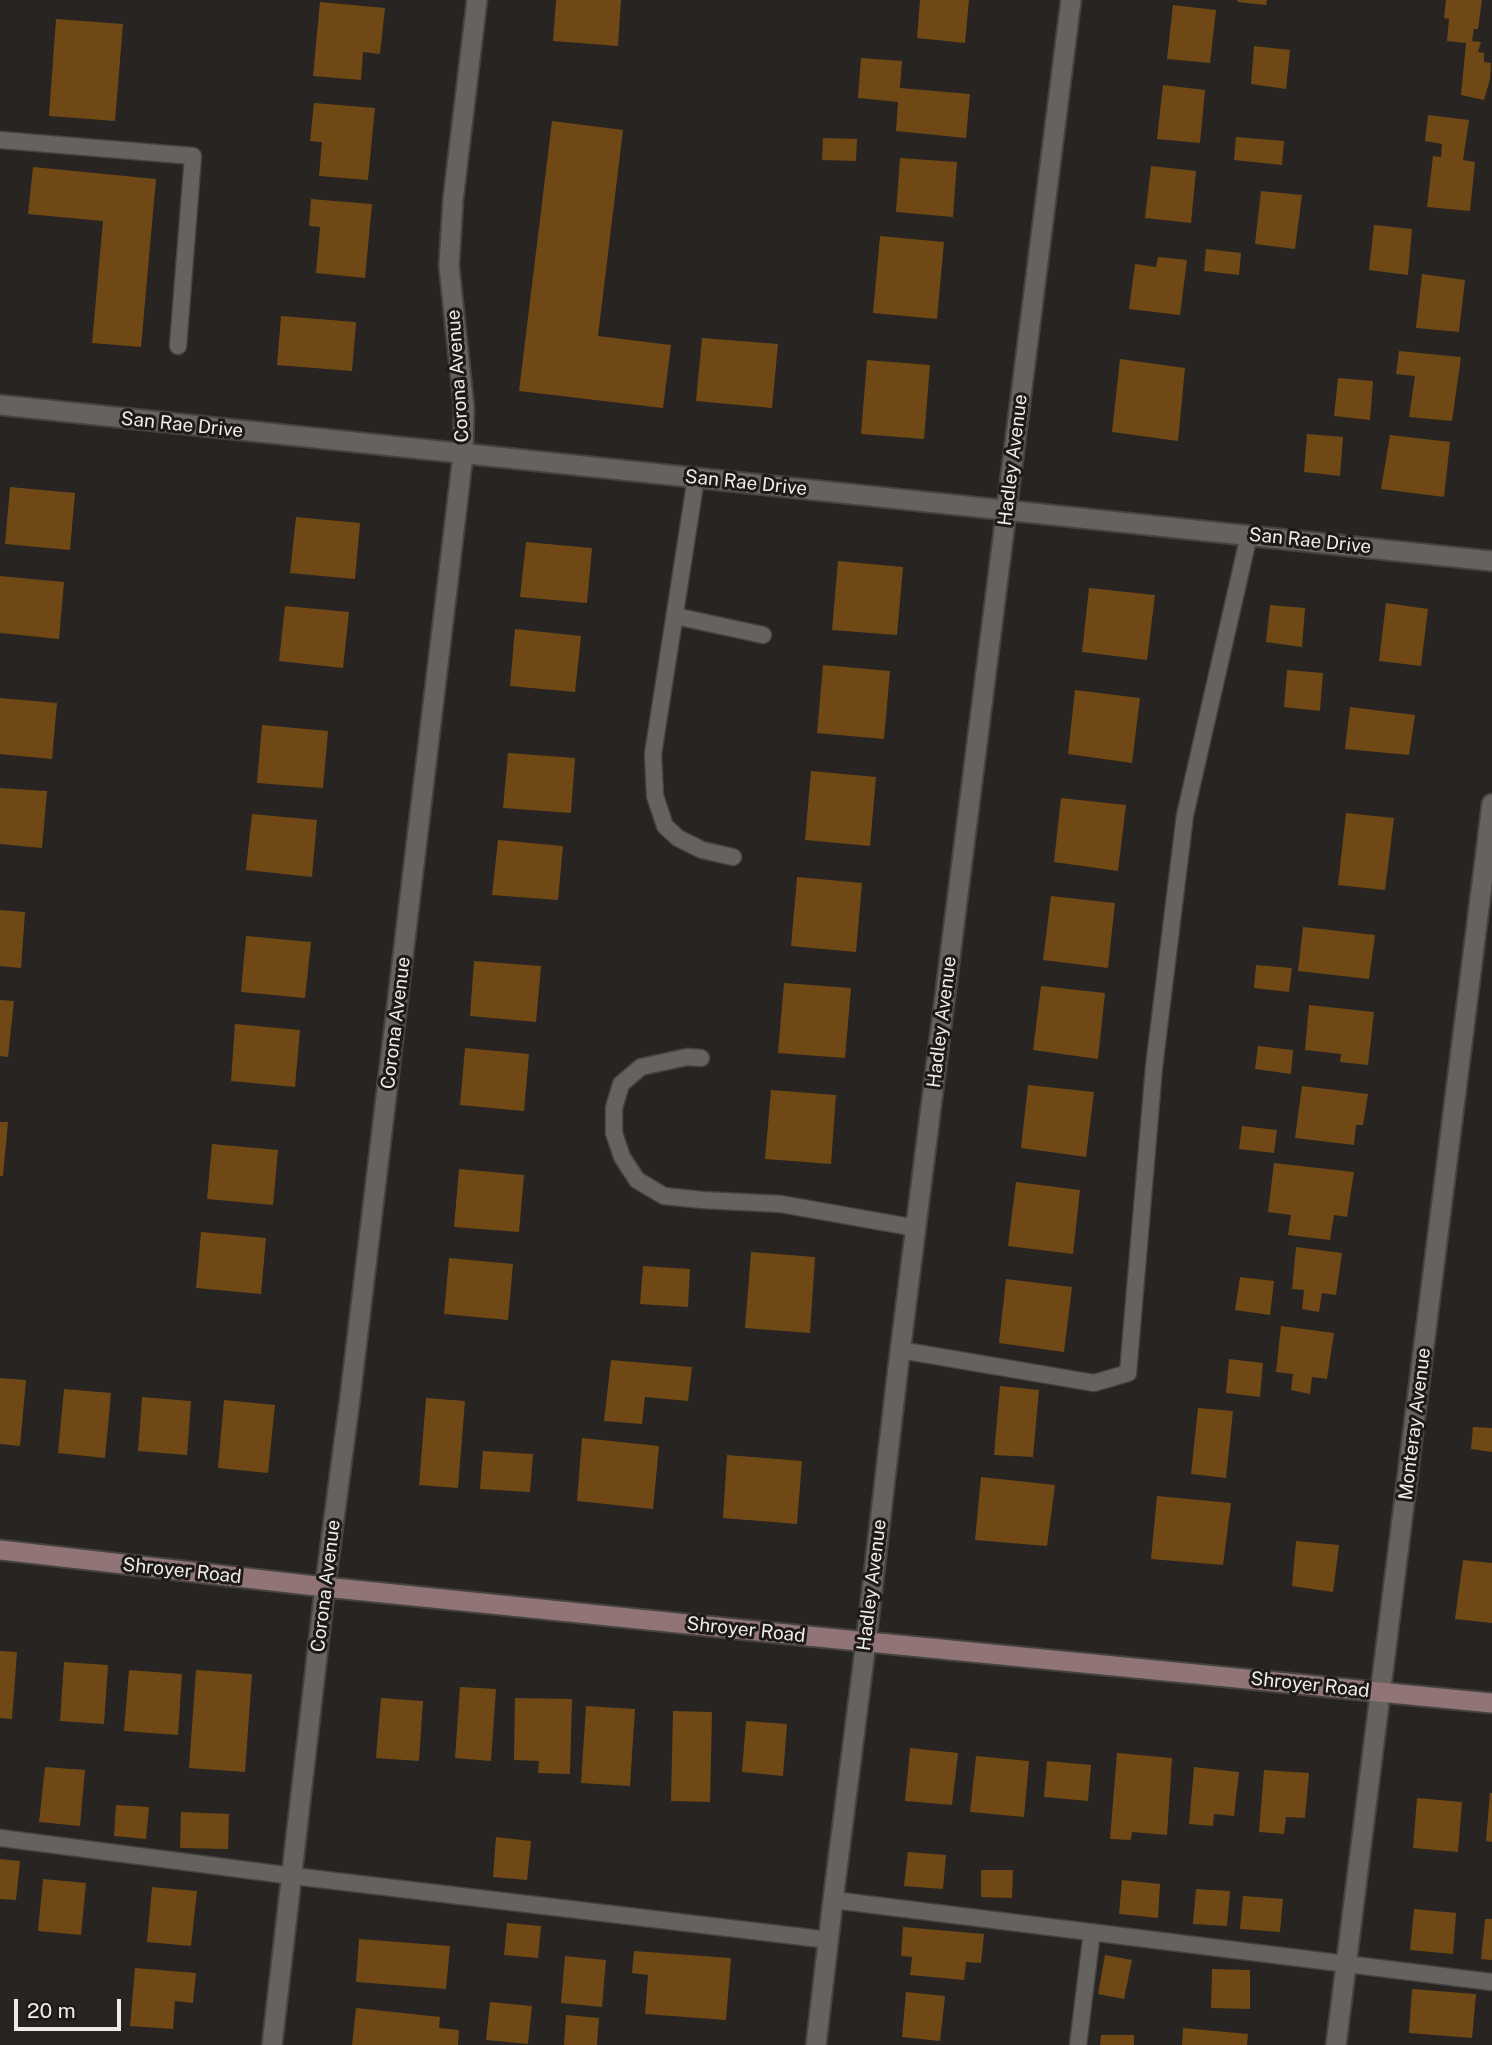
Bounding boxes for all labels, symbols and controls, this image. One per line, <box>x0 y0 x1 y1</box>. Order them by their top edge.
street label: Corona Avenue <box>442 309 474 443</box>
street label: Hadley Avenue <box>994 393 1032 527</box>
street label: San Rae Drive <box>120 407 244 443</box>
street label: San Rae Drive <box>684 465 808 501</box>
street label: San Rae Drive <box>1248 523 1372 559</box>
street label: Hadley Avenue <box>923 955 961 1089</box>
street label: Corona Avenue <box>377 956 415 1090</box>
street label: Monteray Avenue <box>1394 1347 1436 1501</box>
street label: Hadley Avenue <box>853 1518 891 1652</box>
street label: Corona Avenue <box>307 1519 345 1653</box>
street label: Shroyer Road <box>121 1553 243 1589</box>
street label: Shroyer Road <box>685 1612 807 1648</box>
street label: Shroyer Road <box>1249 1667 1371 1703</box>
scale bar <box>18 1986 124 2030</box>
text: 20 m <box>27 1998 76 2023</box>

